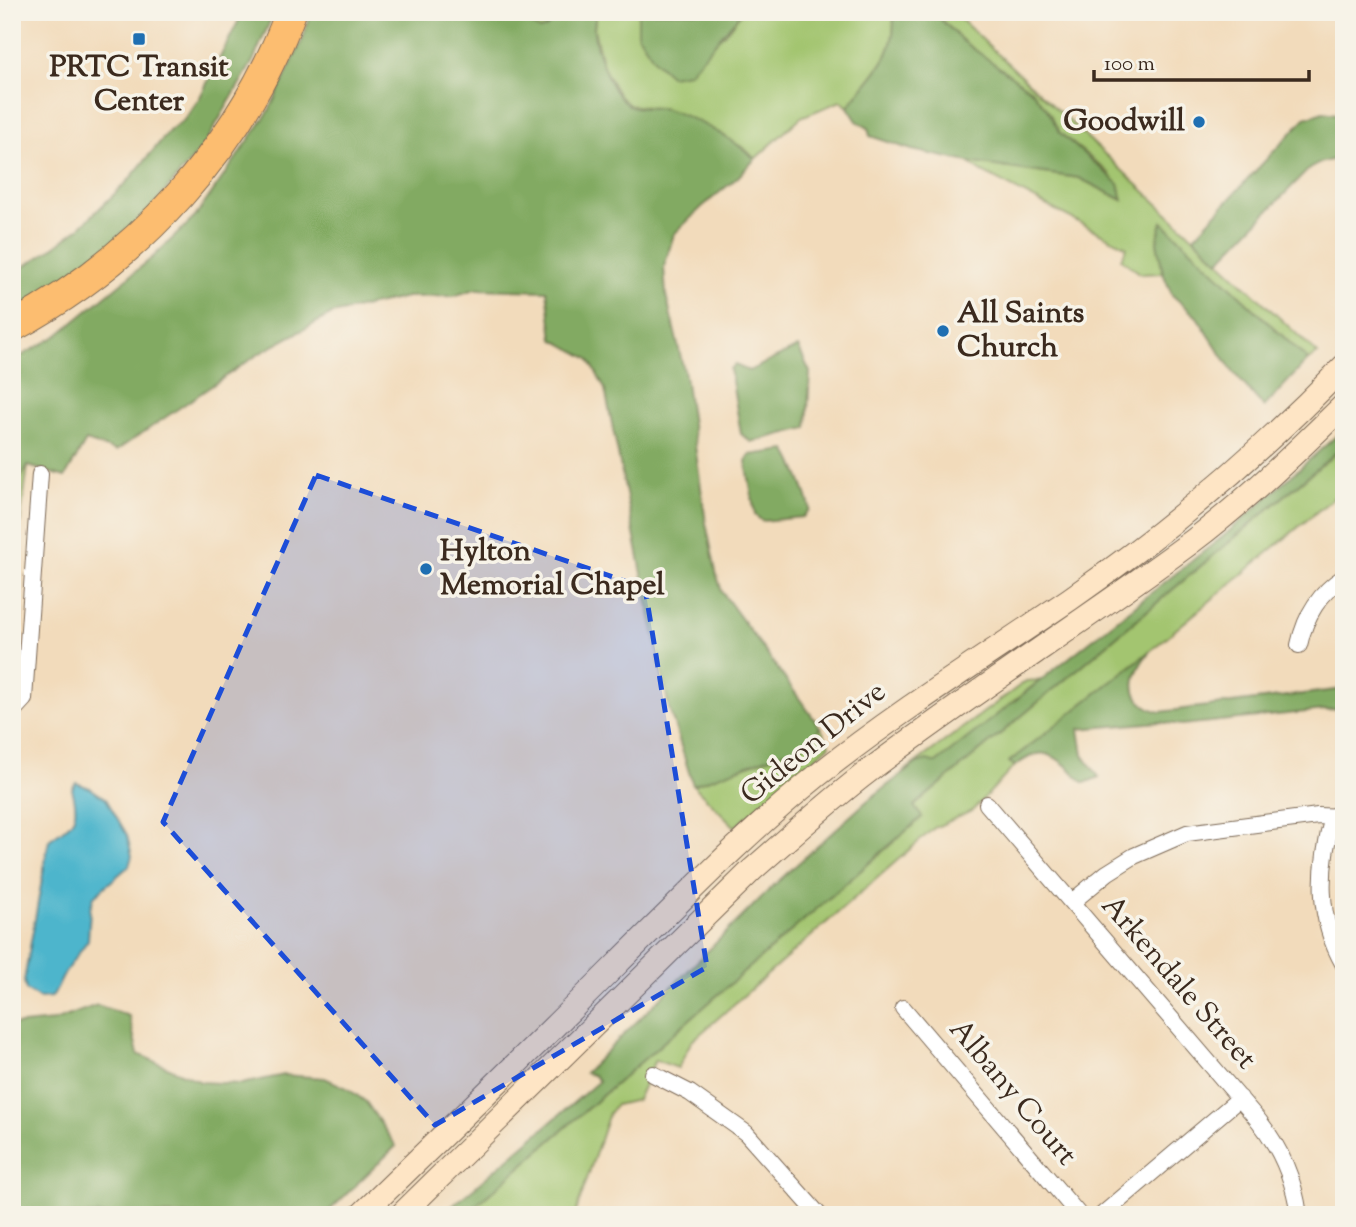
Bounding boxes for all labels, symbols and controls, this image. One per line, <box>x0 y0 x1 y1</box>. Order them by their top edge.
marker: PRTC Transit Center <box>131 31 147 47</box>
scale bar <box>1094 38 1309 82</box>
place label: PRTC Transit Center <box>49 47 229 124</box>
text: 100 m <box>1104 50 1155 80</box>
place label: Goodwill <box>1063 101 1186 144</box>
marker: Goodwill <box>1191 114 1207 130</box>
place label: All Saints Church <box>957 293 1084 370</box>
marker: All Saints Church <box>935 323 951 339</box>
place label: Hylton Memorial Chapel <box>440 531 665 608</box>
marker: Hylton Memorial Chapel <box>418 561 434 577</box>
street label: Gideon Drive <box>732 672 896 816</box>
street label: Arkendale Street <box>1090 886 1266 1080</box>
street label: Albany Court <box>938 1010 1086 1176</box>

